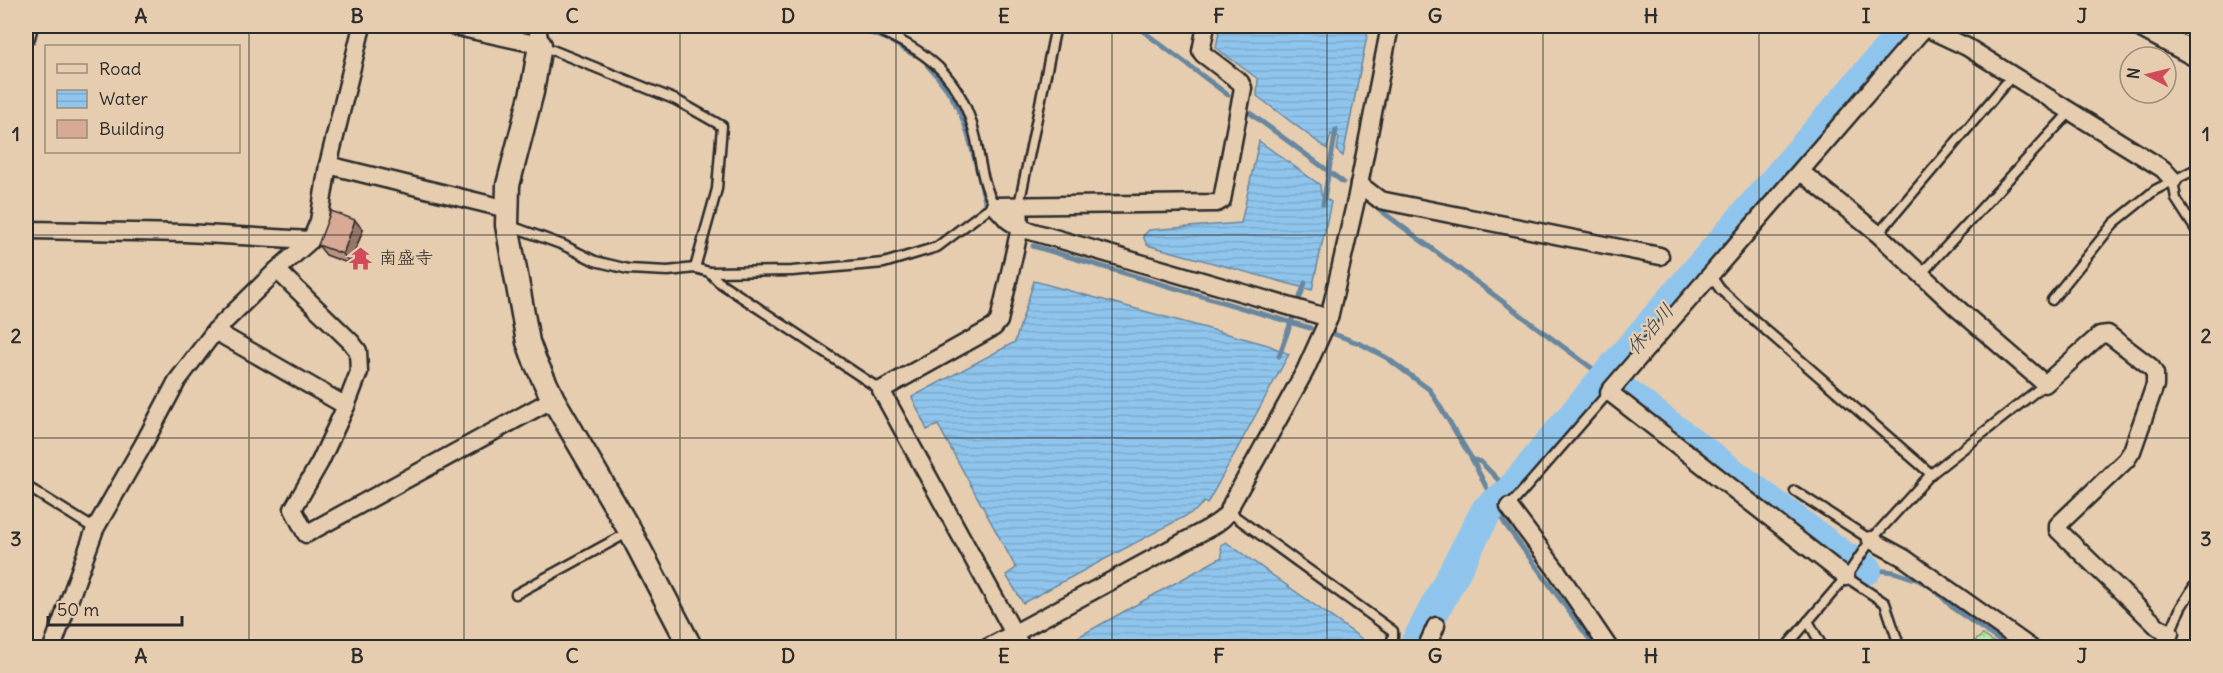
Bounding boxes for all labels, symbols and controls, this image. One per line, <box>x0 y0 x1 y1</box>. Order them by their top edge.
text: A <box>135 3 148 28</box>
text: B <box>350 3 364 28</box>
text: C <box>565 3 579 28</box>
text: D <box>781 3 795 28</box>
text: E <box>998 3 1010 28</box>
text: F <box>1213 3 1225 28</box>
text: G <box>1428 3 1442 28</box>
text: H <box>1644 3 1658 28</box>
text: I <box>1862 3 1871 28</box>
text: J <box>2077 3 2088 28</box>
legend <box>45 45 240 153</box>
north arrow <box>2118 45 2178 105</box>
text: Road <box>99 57 142 80</box>
text: N <box>2123 66 2144 80</box>
text: Water <box>99 87 149 110</box>
text: Building <box>99 117 164 140</box>
text: 1 <box>12 121 20 146</box>
text: 1 <box>2202 121 2210 146</box>
temple icon: 南盛寺 <box>348 245 374 271</box>
place label: 南盛寺 <box>379 246 433 269</box>
water label: 休泊川 <box>1621 298 1679 360</box>
text: 2 <box>11 323 22 348</box>
text: 2 <box>2201 323 2212 348</box>
text: 3 <box>10 526 22 551</box>
text: 3 <box>2200 526 2212 551</box>
scale bar <box>48 589 182 627</box>
text: 50 m <box>57 598 99 621</box>
text: A <box>135 643 148 668</box>
text: B <box>350 643 364 668</box>
text: C <box>565 643 579 668</box>
text: D <box>781 643 795 668</box>
text: E <box>998 643 1010 668</box>
text: F <box>1213 643 1225 668</box>
text: G <box>1428 643 1442 668</box>
text: H <box>1644 643 1658 668</box>
text: I <box>1862 643 1871 668</box>
text: J <box>2077 643 2088 668</box>

